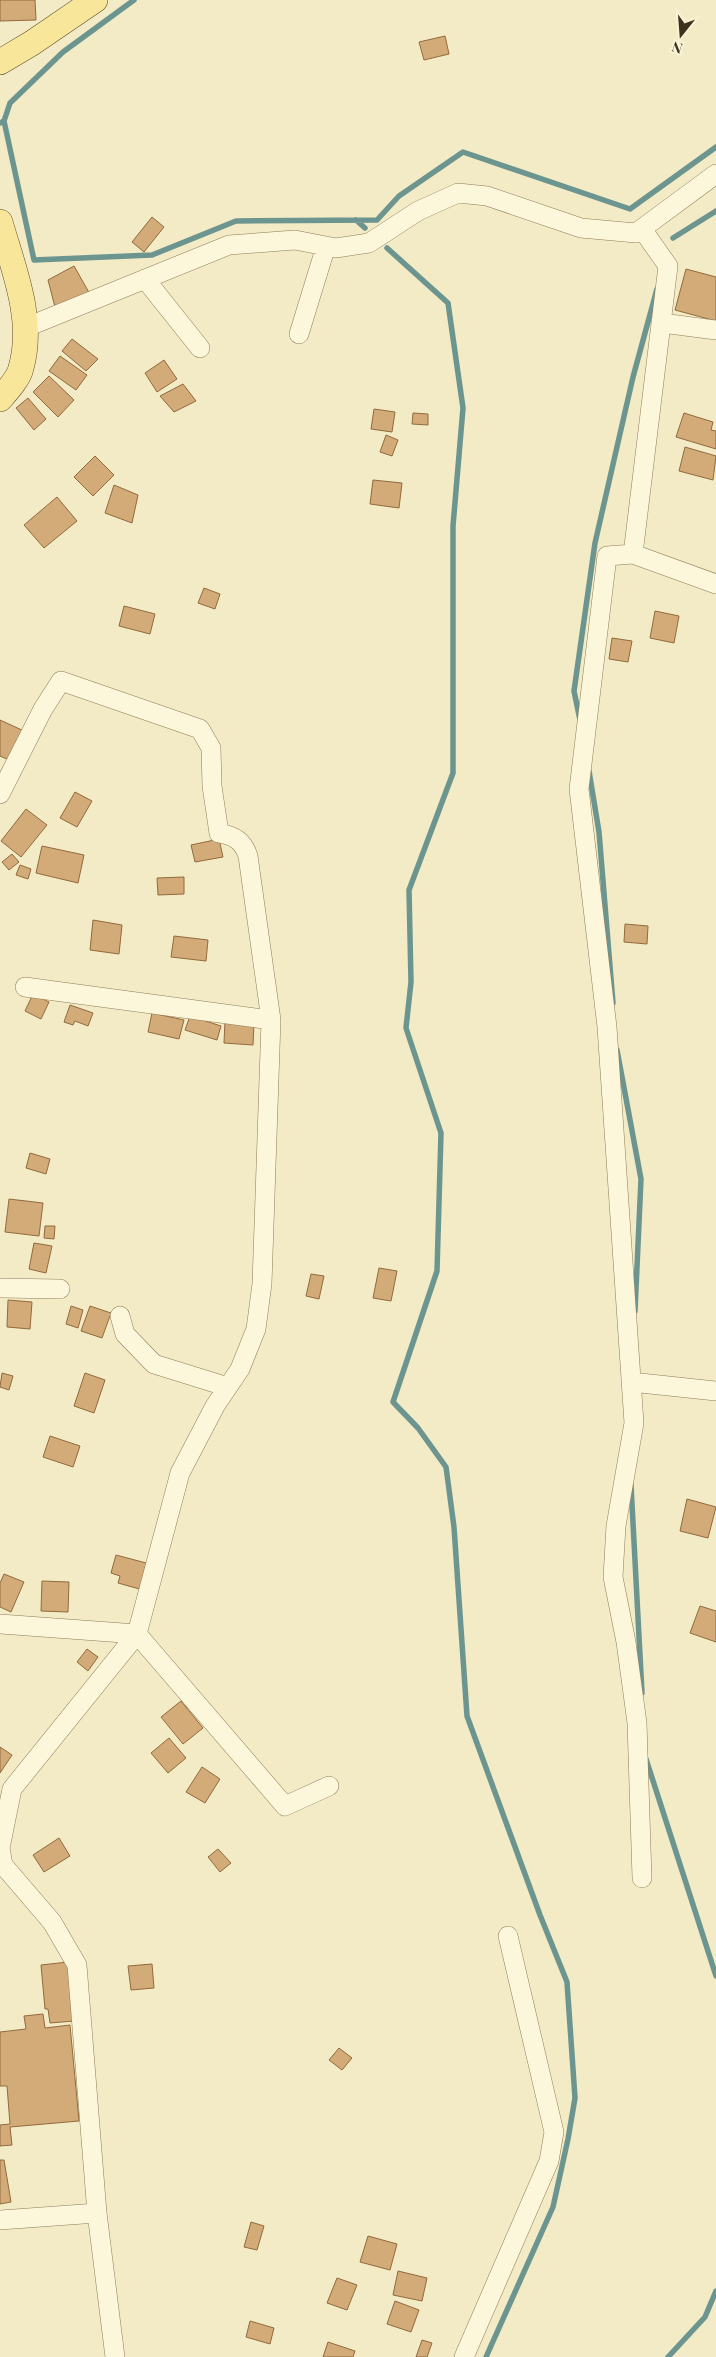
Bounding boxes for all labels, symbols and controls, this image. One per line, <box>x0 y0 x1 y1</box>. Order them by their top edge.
north arrow <box>656 10 706 60</box>
text: N <box>669 37 685 58</box>

